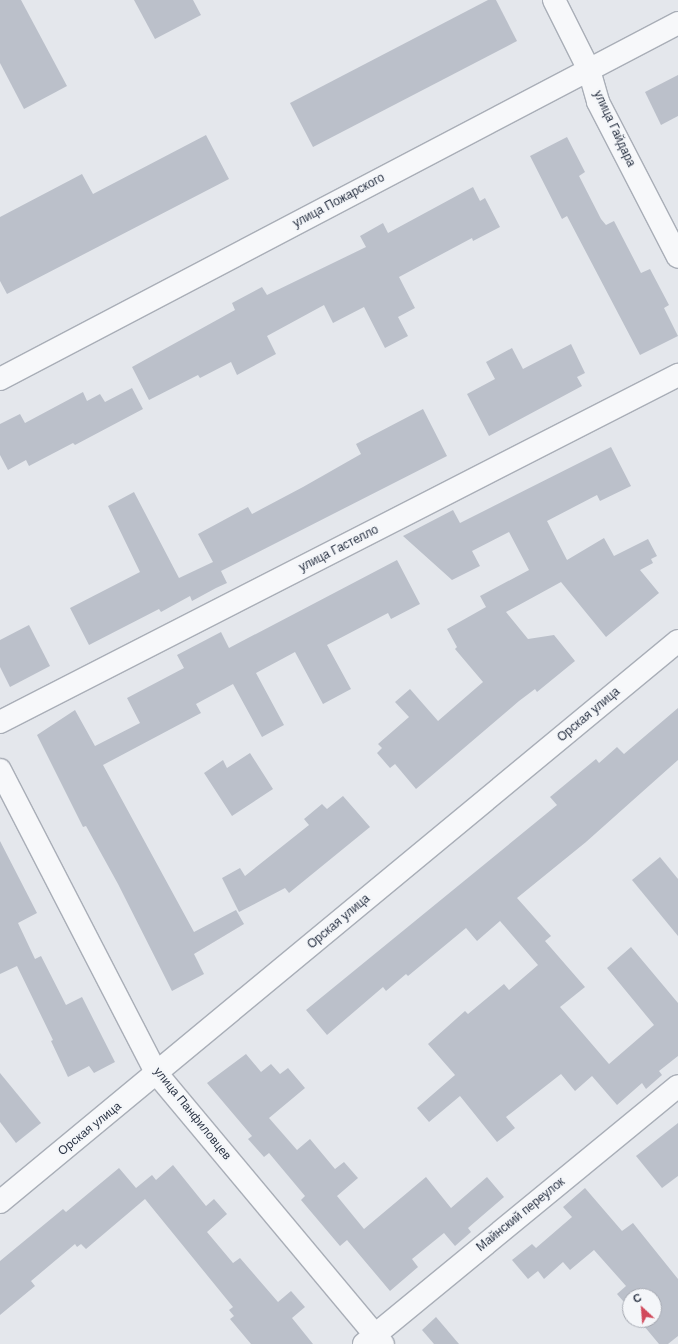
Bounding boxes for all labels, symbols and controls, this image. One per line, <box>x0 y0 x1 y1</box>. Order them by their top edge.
street label: улица Гайдара <box>590 89 638 169</box>
street label: улица Пожарского <box>291 171 387 231</box>
street label: улица Гастелло <box>297 523 381 575</box>
street label: Орская улица <box>555 685 623 745</box>
street label: Орская улица <box>305 892 373 952</box>
street label: улица Панфиловцев <box>150 1065 234 1163</box>
street label: Орская улица <box>56 1099 124 1159</box>
street label: Майнский переулок <box>474 1175 568 1255</box>
north arrow <box>622 1288 662 1328</box>
text: С <box>631 1291 643 1305</box>

